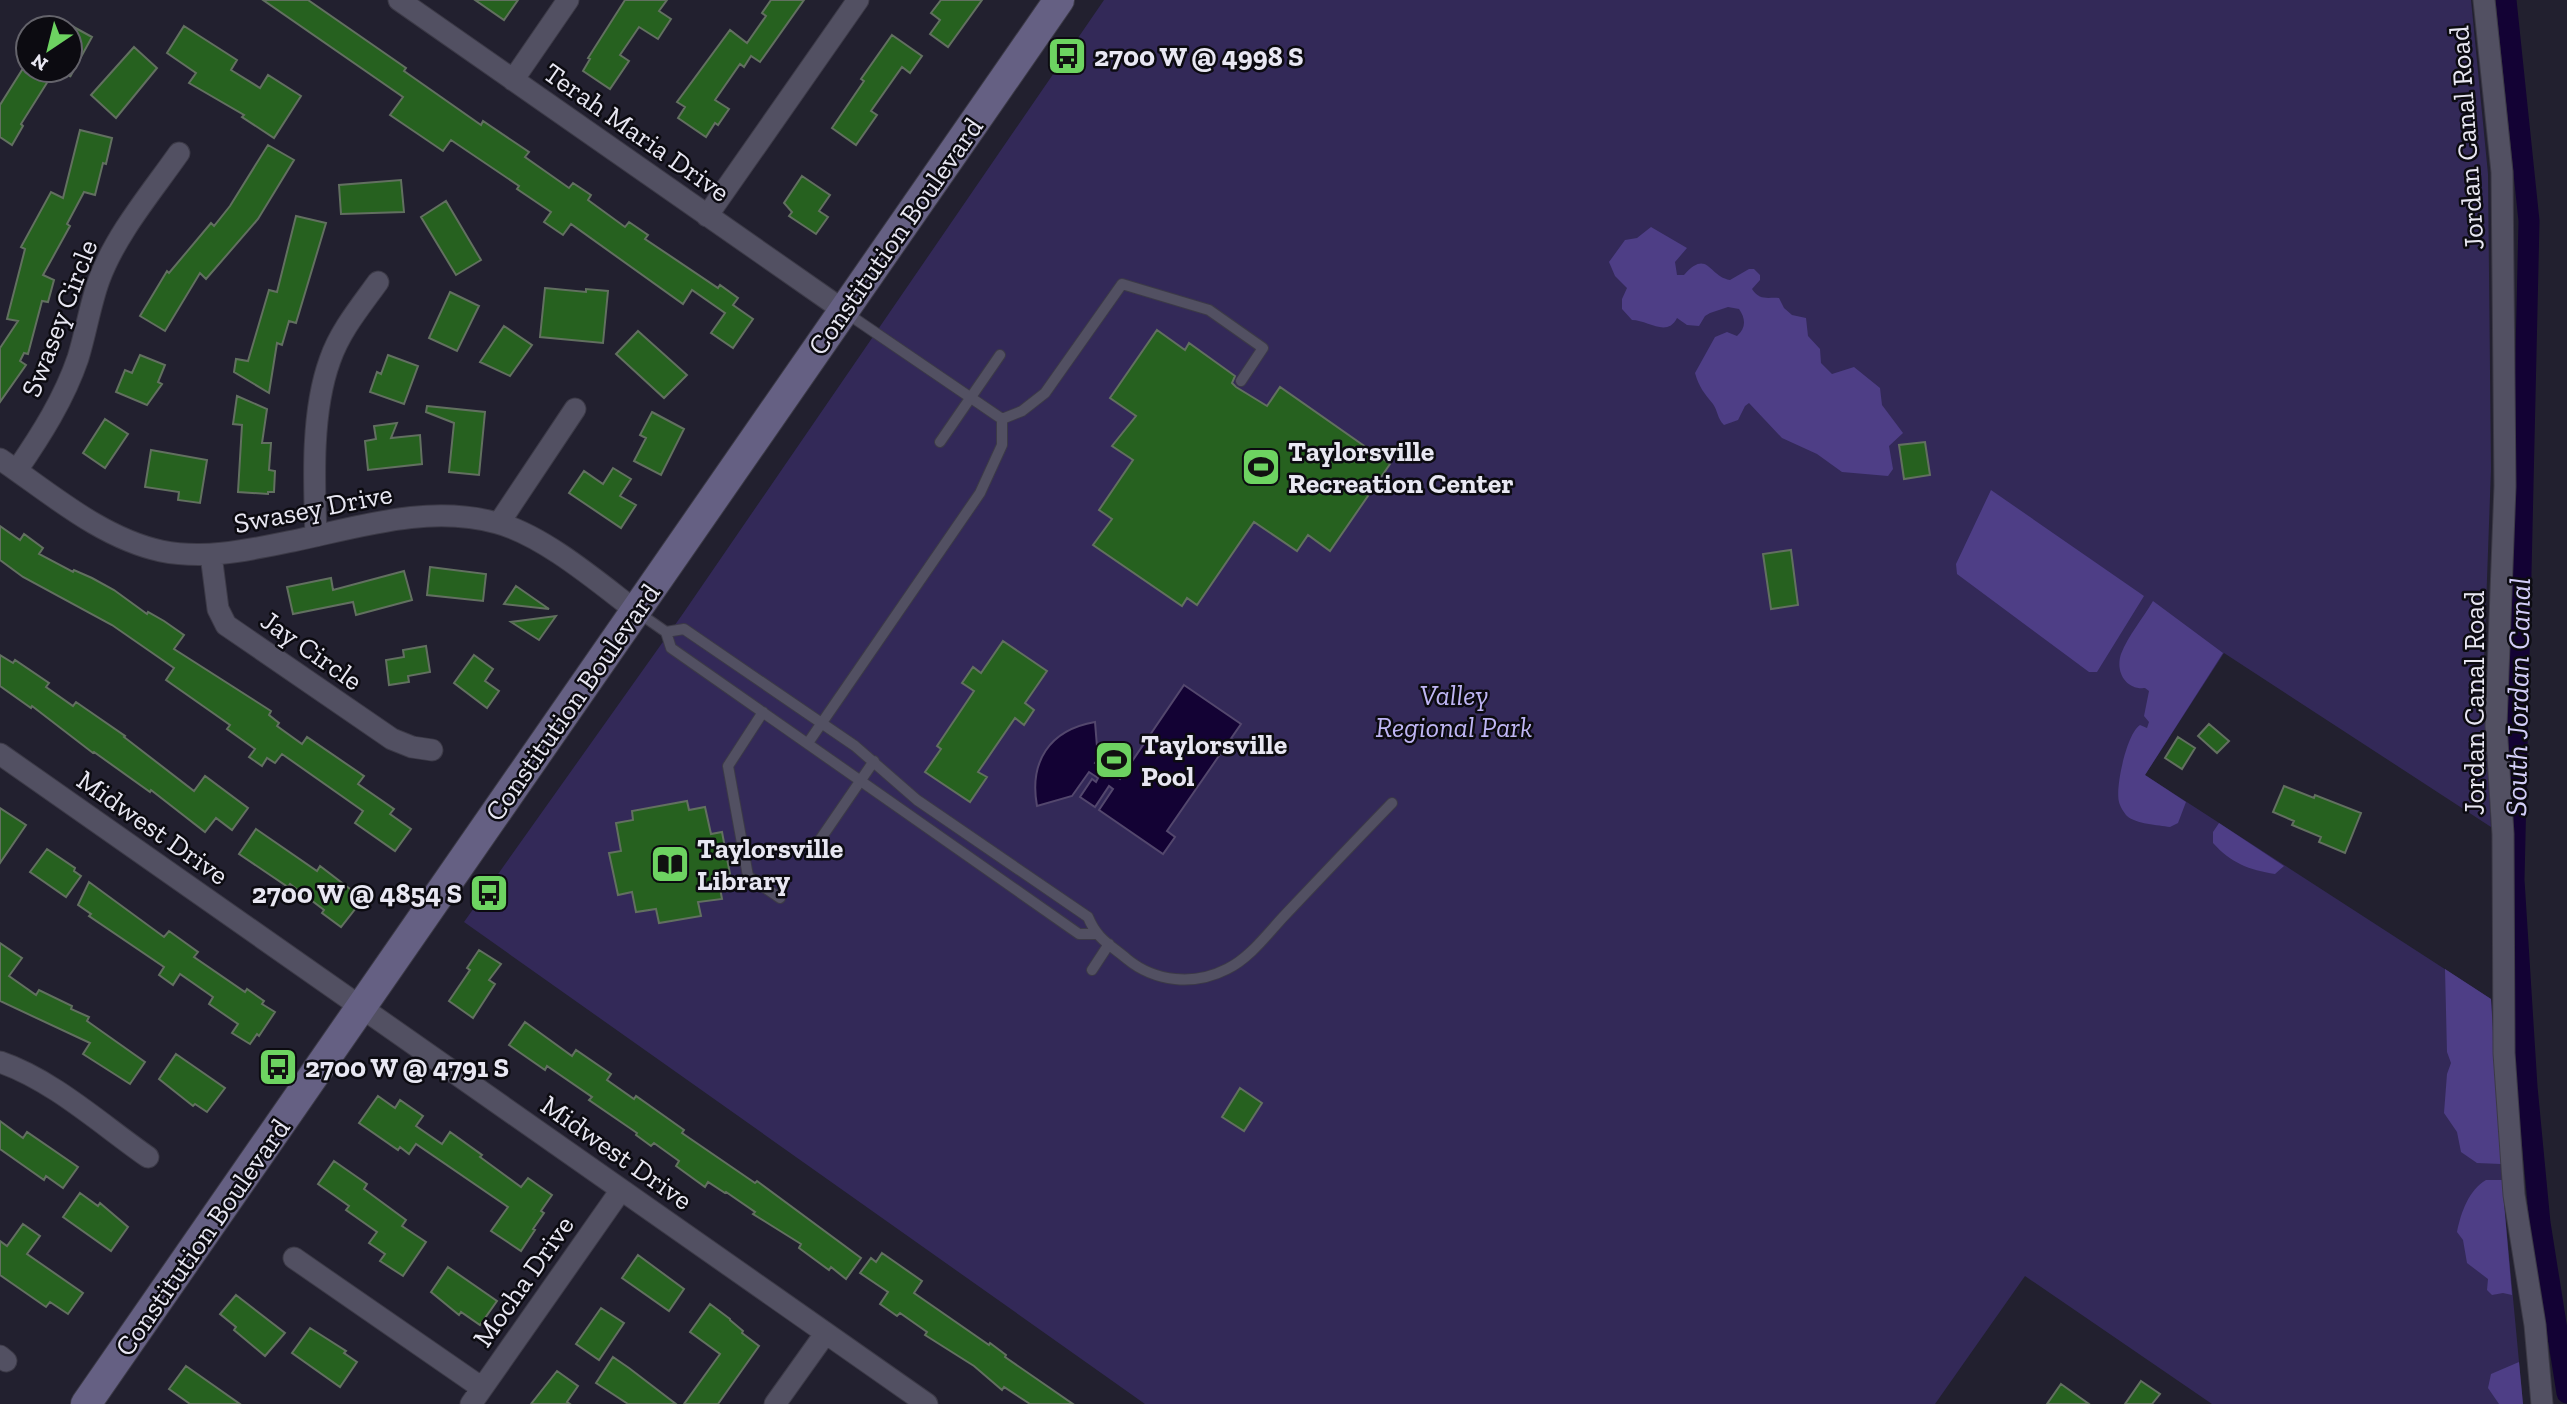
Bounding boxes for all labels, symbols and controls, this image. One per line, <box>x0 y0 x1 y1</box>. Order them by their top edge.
north arrow <box>14 14 84 84</box>
street label: Jordan Canal Road <box>2442 25 2491 251</box>
bus stop icon: 2700 W @ 4998 S <box>1046 35 1088 77</box>
place label: 2700 W @ 4998 S <box>1094 40 1304 73</box>
text: N <box>27 49 52 76</box>
street label: Terah Maria Drive <box>538 56 736 209</box>
street label: Constitution Boulevard <box>801 111 990 361</box>
street label: Swasey Circle <box>14 235 105 402</box>
place label: Taylorsville Recreation Center <box>1288 435 1514 500</box>
sports icon: Taylorsville Recreation Center <box>1240 446 1282 488</box>
street label: Swasey Drive <box>231 477 395 540</box>
street label: Constitution Boulevard <box>478 577 667 827</box>
water label: South Jordan Canal <box>2498 577 2538 817</box>
street label: Jordan Canal Road <box>2458 591 2491 815</box>
street label: Jay Circle <box>255 604 369 697</box>
park label: Valley Regional Park <box>1376 679 1532 744</box>
place label: Taylorsville Pool <box>1141 728 1287 793</box>
sports icon: Taylorsville Pool <box>1093 739 1135 781</box>
street label: Midwest Drive <box>71 763 235 892</box>
place label: Taylorsville Library <box>697 832 843 897</box>
library icon: Taylorsville Library <box>649 843 691 885</box>
bus stop icon: 2700 W @ 4854 S <box>468 872 510 914</box>
place label: 2700 W @ 4854 S <box>252 877 462 910</box>
bus stop icon: 2700 W @ 4791 S <box>257 1046 299 1088</box>
place label: 2700 W @ 4791 S <box>305 1051 509 1084</box>
street label: Midwest Drive <box>535 1088 699 1217</box>
street label: Constitution Boulevard <box>108 1112 297 1362</box>
street label: Mocha Drive <box>466 1209 581 1353</box>

